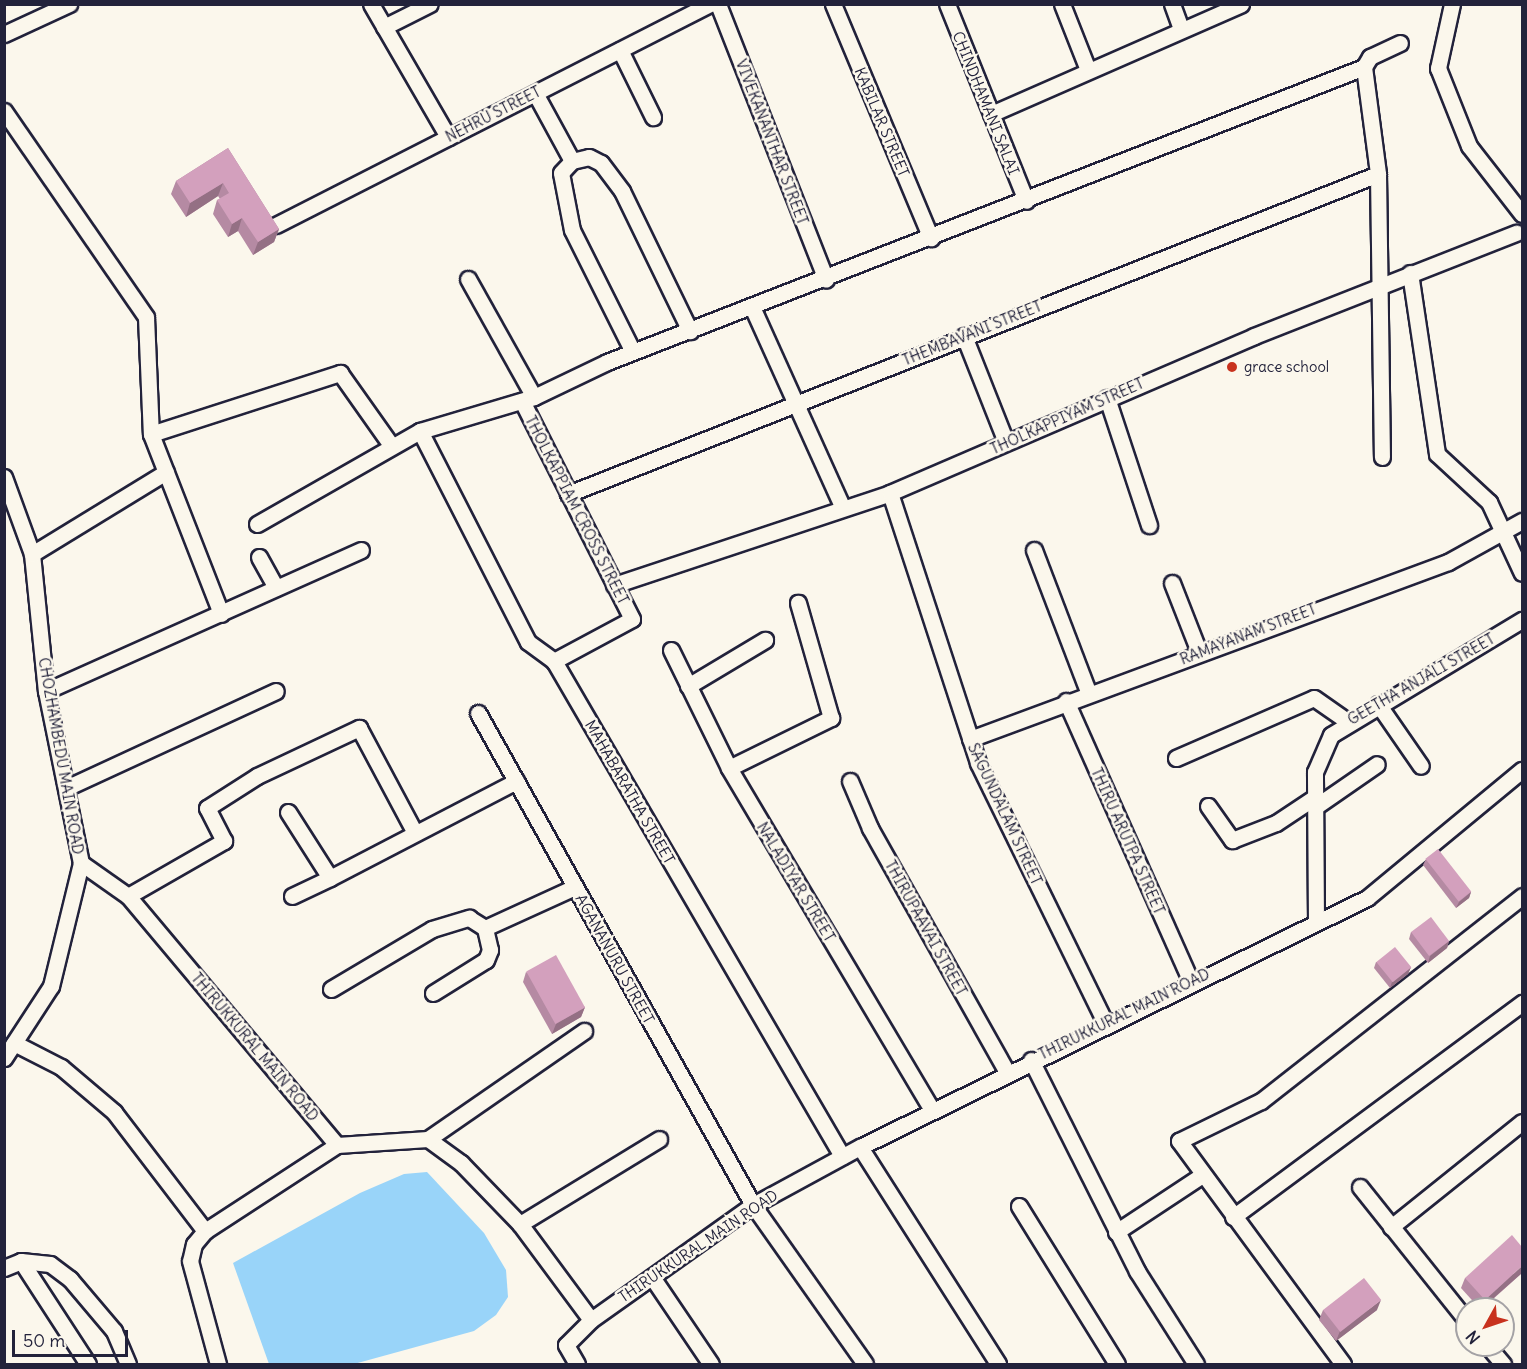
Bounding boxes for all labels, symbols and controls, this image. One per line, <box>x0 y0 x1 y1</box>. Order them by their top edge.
street label: CHINDHAMANI SALAI <box>949 29 1023 177</box>
street label: VIVEKANANTHAR STREET <box>732 57 812 227</box>
street label: KABILAR STREET <box>851 65 913 179</box>
street label: NEHRU STREET <box>442 82 544 146</box>
street label: THEMBAVANI STREET <box>900 297 1044 369</box>
place label: grace school <box>1244 358 1329 376</box>
marker: grace school <box>1225 360 1239 374</box>
street label: THOLKAPPIYAM STREET <box>988 374 1146 458</box>
street label: THOLKAPPIAM CROSS STREET <box>521 413 633 607</box>
street label: RAMAYANAM STREET <box>1177 600 1319 668</box>
street label: GEETHA ANJALI STREET <box>1344 630 1498 728</box>
street label: CHOZHAMBEDU MAIN ROAD <box>35 656 87 856</box>
street label: MAHABARATHA STREET <box>581 717 679 867</box>
street label: SAGUNDALAM STREET <box>964 740 1046 888</box>
street label: THIRU ARUTPA STREET <box>1088 765 1168 917</box>
street label: NALADIYAR STREET <box>753 819 839 945</box>
street label: THIRUPAAVAI STREET <box>881 857 971 999</box>
street label: AGANANURU STREET <box>572 891 658 1027</box>
street label: THIRUKKURAL MAIN ROAD <box>1036 965 1212 1063</box>
street label: THIRUKKURAL MAIN ROAD <box>188 969 322 1125</box>
street label: THIRUKKURAL MAIN ROAD <box>615 1186 781 1306</box>
north arrow <box>1455 1297 1515 1357</box>
scale bar <box>15 1318 130 1356</box>
text: N <box>1462 1327 1484 1348</box>
text: 50 m <box>23 1329 65 1352</box>

